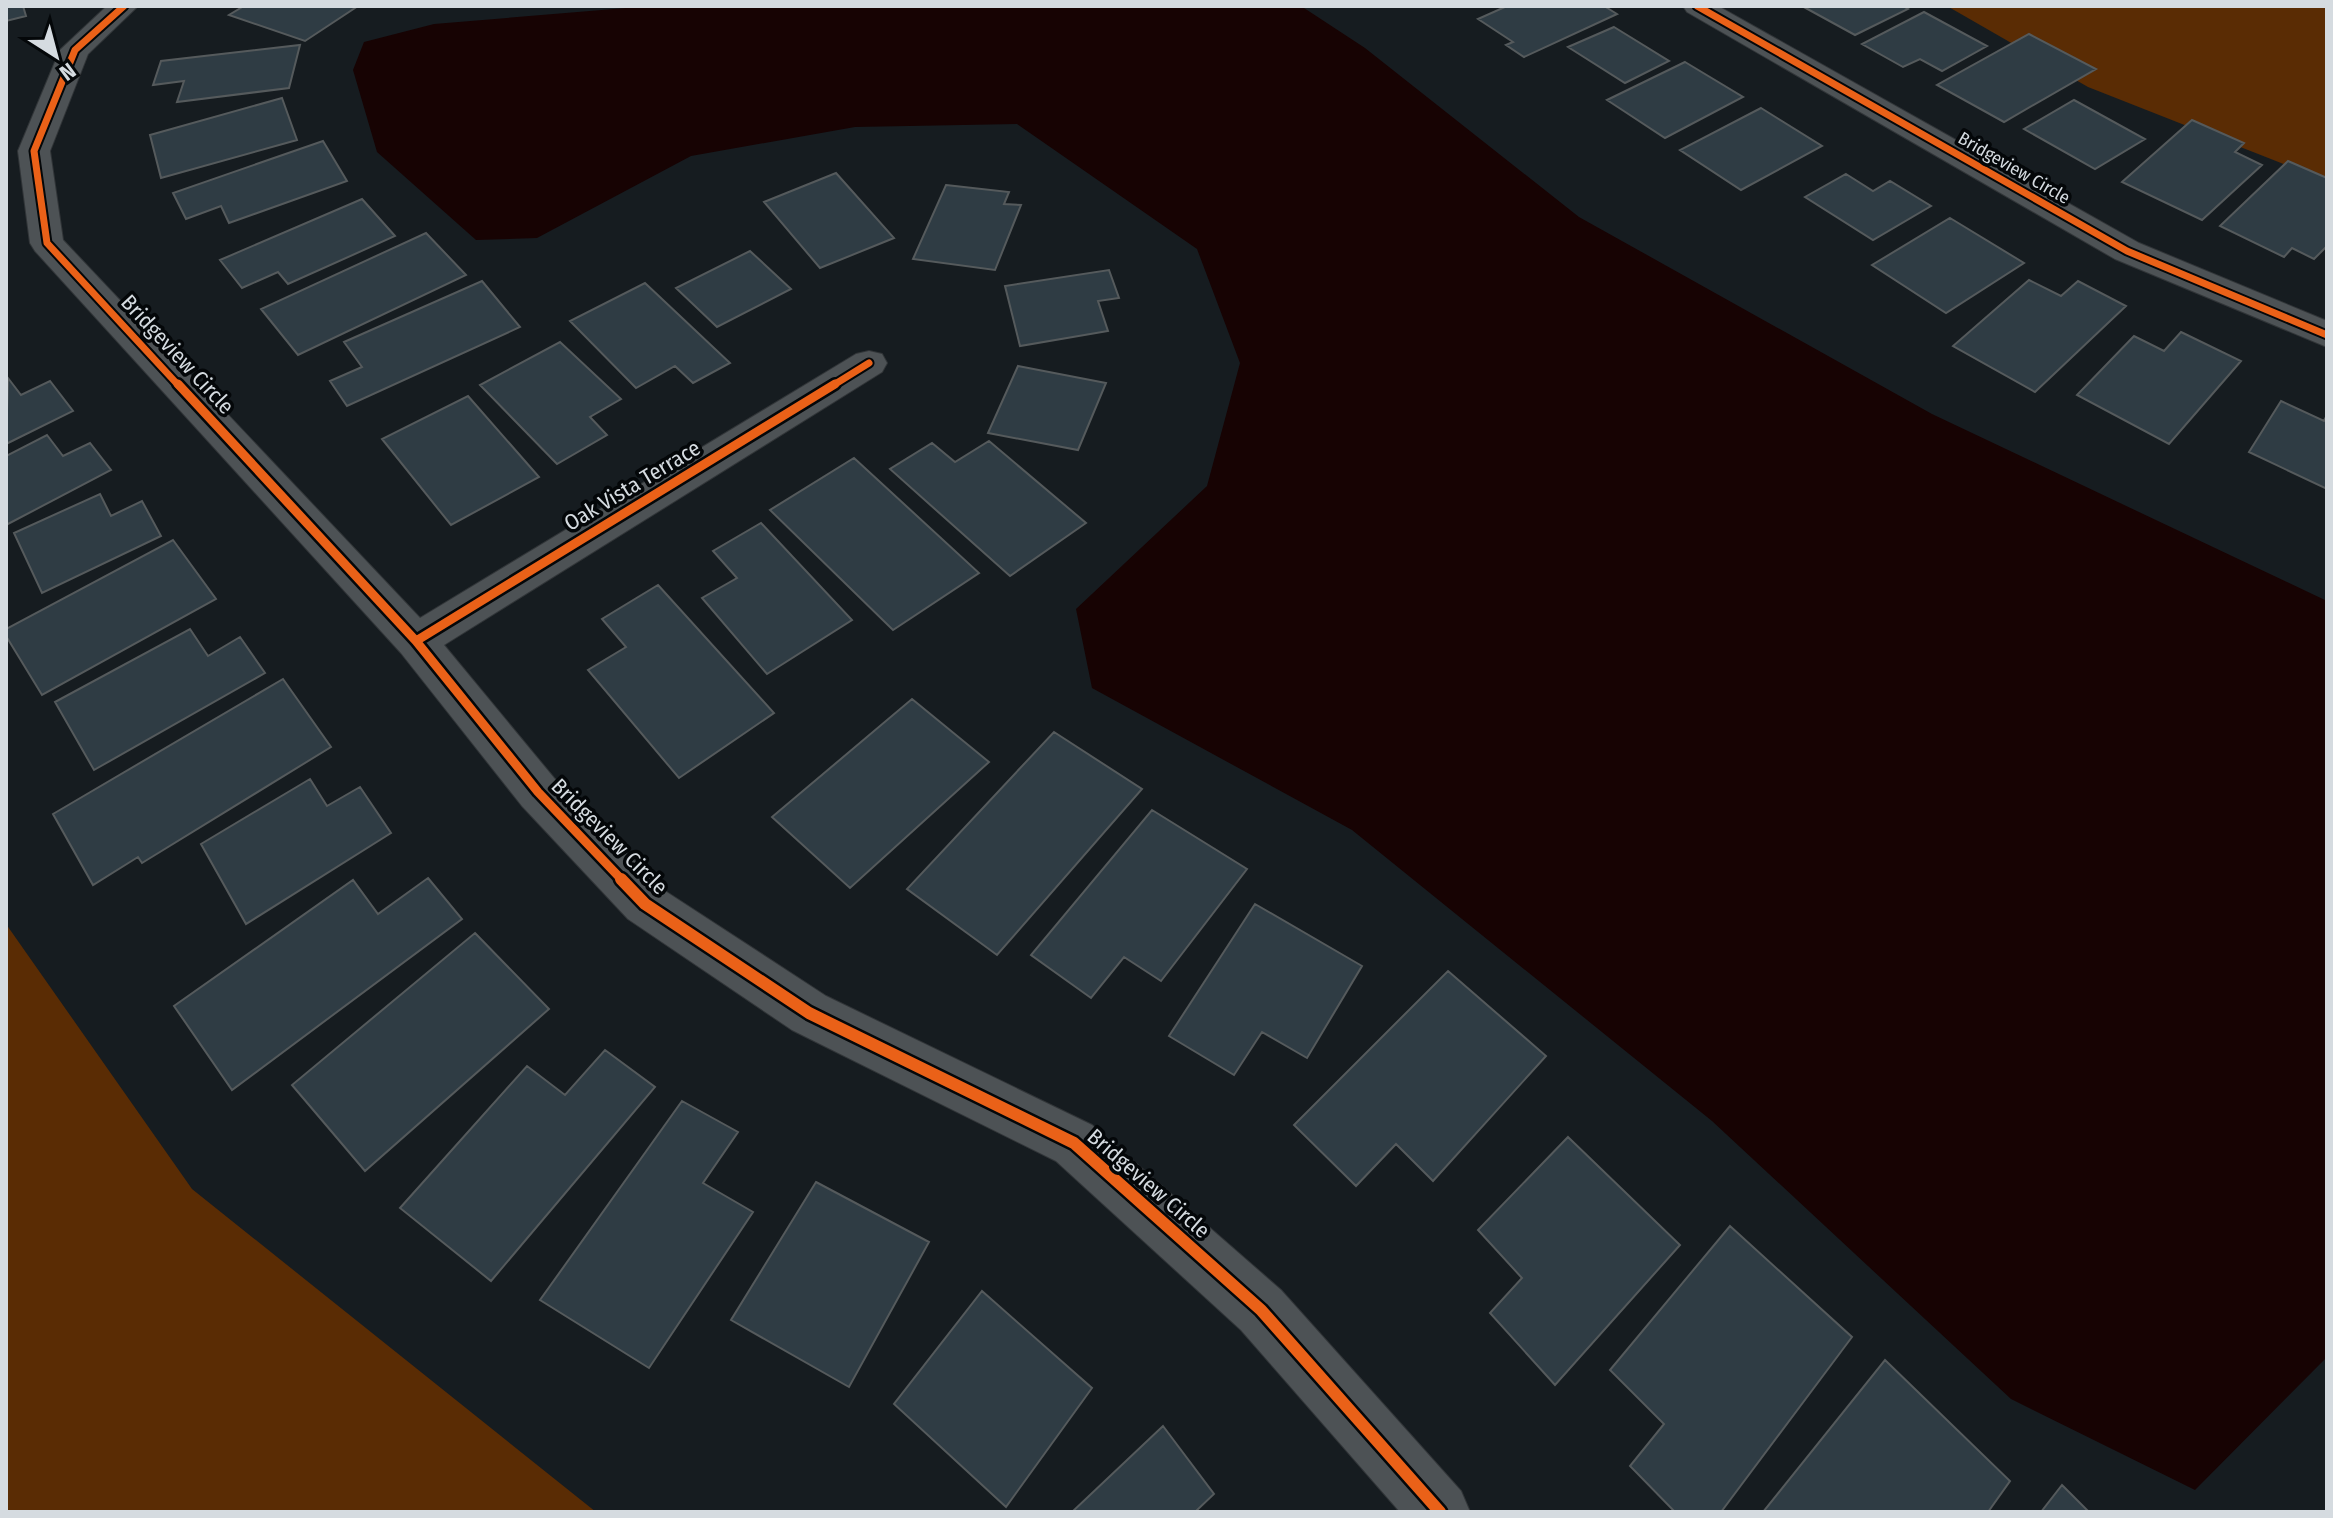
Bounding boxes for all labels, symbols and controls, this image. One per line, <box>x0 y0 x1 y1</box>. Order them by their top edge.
north arrow <box>16 16 96 96</box>
text: N <box>54 57 81 87</box>
street label: Bridgeview Circle <box>1954 127 2074 209</box>
street label: Bridgeview Circle <box>115 289 240 420</box>
street label: Oak Vista Terrace <box>559 434 705 537</box>
street label: Bridgeview Circle <box>546 773 673 900</box>
street label: Bridgeview Circle <box>1082 1123 1215 1244</box>

